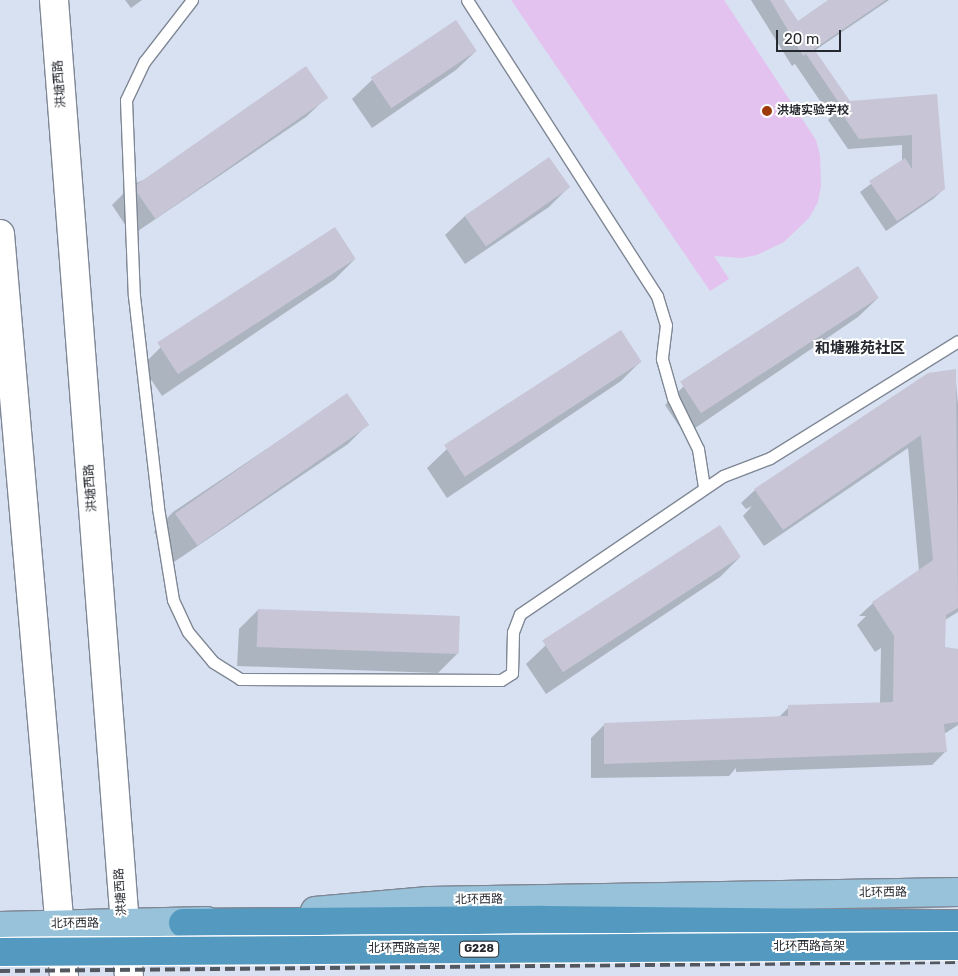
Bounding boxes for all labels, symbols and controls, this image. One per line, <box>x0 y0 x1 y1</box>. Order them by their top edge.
scale bar <box>778 20 843 52</box>
text: 20 m <box>784 30 819 48</box>
street label: 洪塘西路 <box>51 60 69 108</box>
place label: 洪塘实验学校 <box>777 104 849 118</box>
marker: 洪塘实验学校 <box>761 105 773 117</box>
district label: 和塘雅苑社区 <box>815 340 905 358</box>
street label: 洪塘西路 <box>82 464 100 512</box>
street label: 洪塘西路 <box>112 868 130 916</box>
street label: 北环西路 <box>859 885 907 901</box>
street label: 北环西路 <box>455 892 503 908</box>
street label: 北环西路 <box>51 916 99 932</box>
street label: 北环西路高架 <box>773 940 845 954</box>
road number: G228 <box>459 941 499 958</box>
street label: 北环西路高架 <box>368 942 440 956</box>

